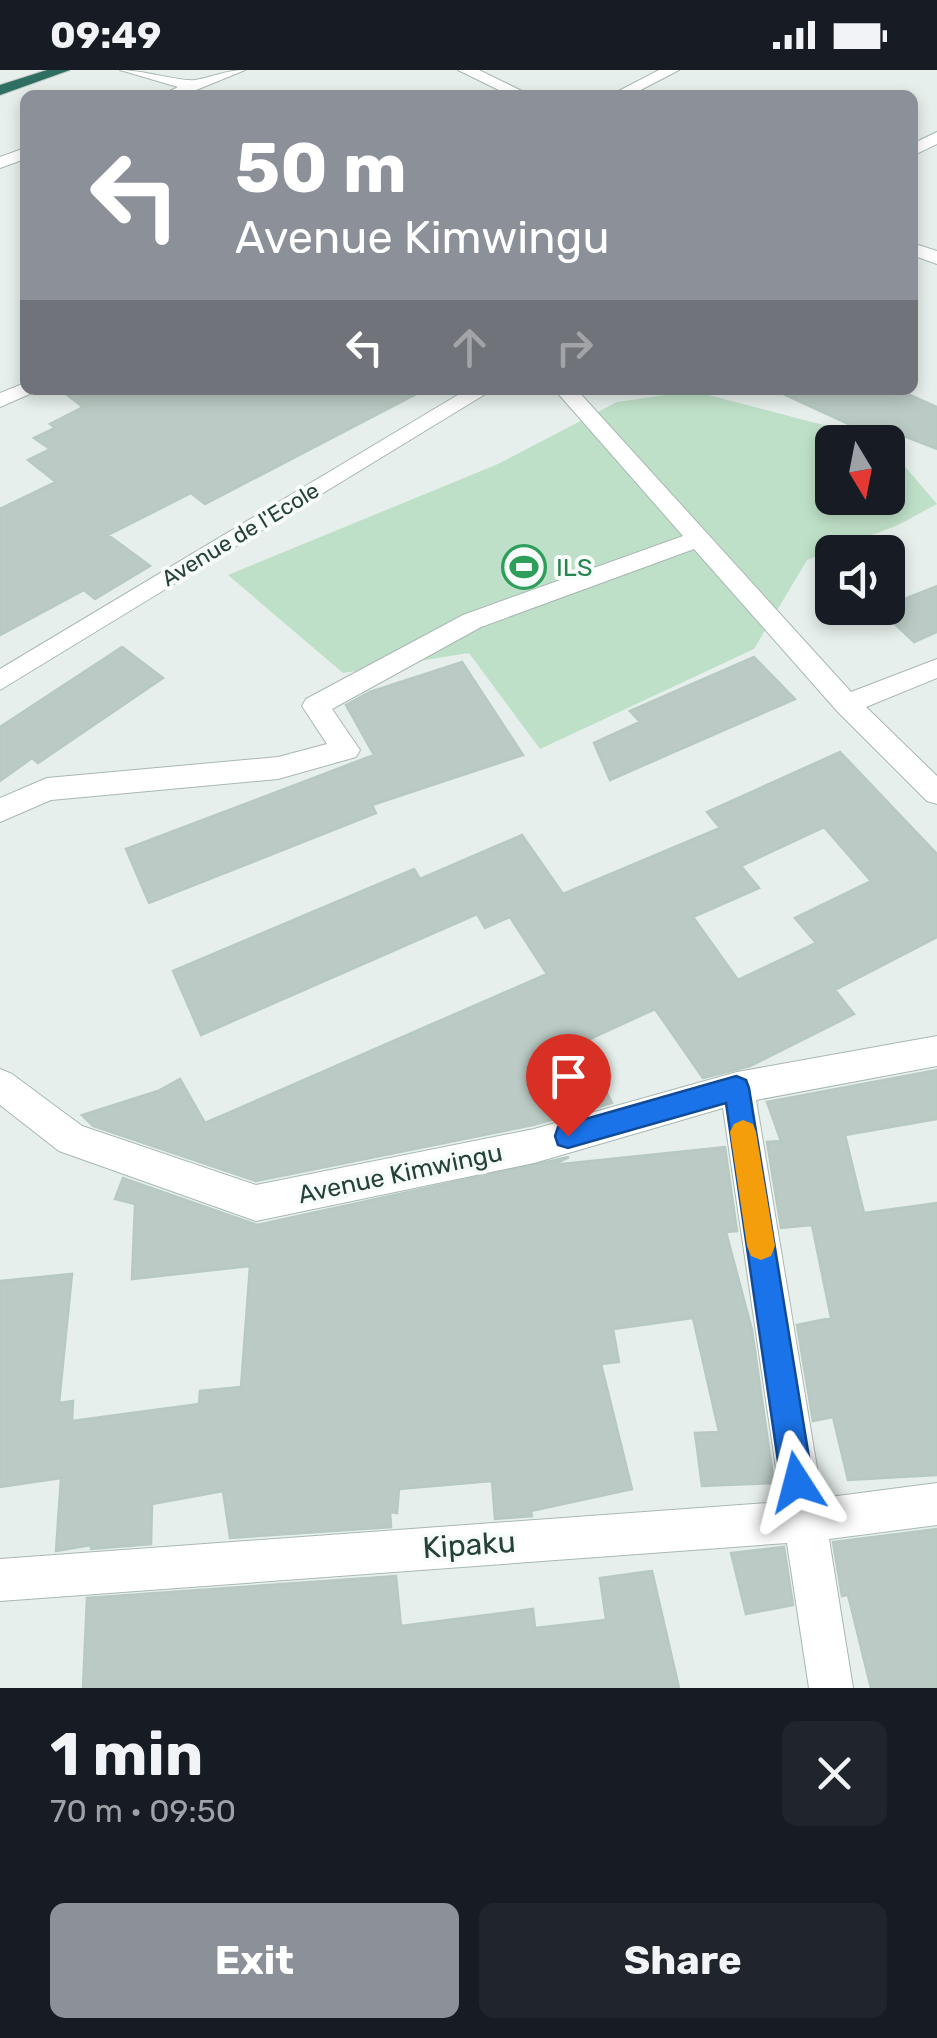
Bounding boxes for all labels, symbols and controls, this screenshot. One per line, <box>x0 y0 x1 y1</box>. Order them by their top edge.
text: 09:49 <box>50 12 161 58</box>
text: 50 m <box>235 127 407 210</box>
icon: left <box>70 130 200 260</box>
text: Avenue Kimwingu <box>235 211 609 264</box>
icon: left <box>337 320 392 375</box>
icon: ahead <box>442 320 497 375</box>
icon: right <box>547 320 602 375</box>
north arrow <box>815 425 905 515</box>
map controls <box>815 425 905 625</box>
street label: Avenue de l'Ecole <box>157 477 324 592</box>
button: sound <box>815 535 905 625</box>
sports icon: ILS <box>501 544 547 590</box>
place label: ILS <box>556 553 592 582</box>
pin <box>526 1034 611 1137</box>
icon: arrive <box>541 1049 596 1104</box>
street label: Avenue Kimwingu <box>295 1138 505 1209</box>
position arrow <box>745 1430 849 1534</box>
street label: Kipaku <box>421 1524 517 1566</box>
text: 1 min <box>50 1719 203 1790</box>
button: close <box>782 1721 887 1826</box>
text: 70 m · 09:50 <box>50 1792 236 1830</box>
button: Exit <box>50 1903 459 2018</box>
button: Share <box>479 1903 887 2018</box>

